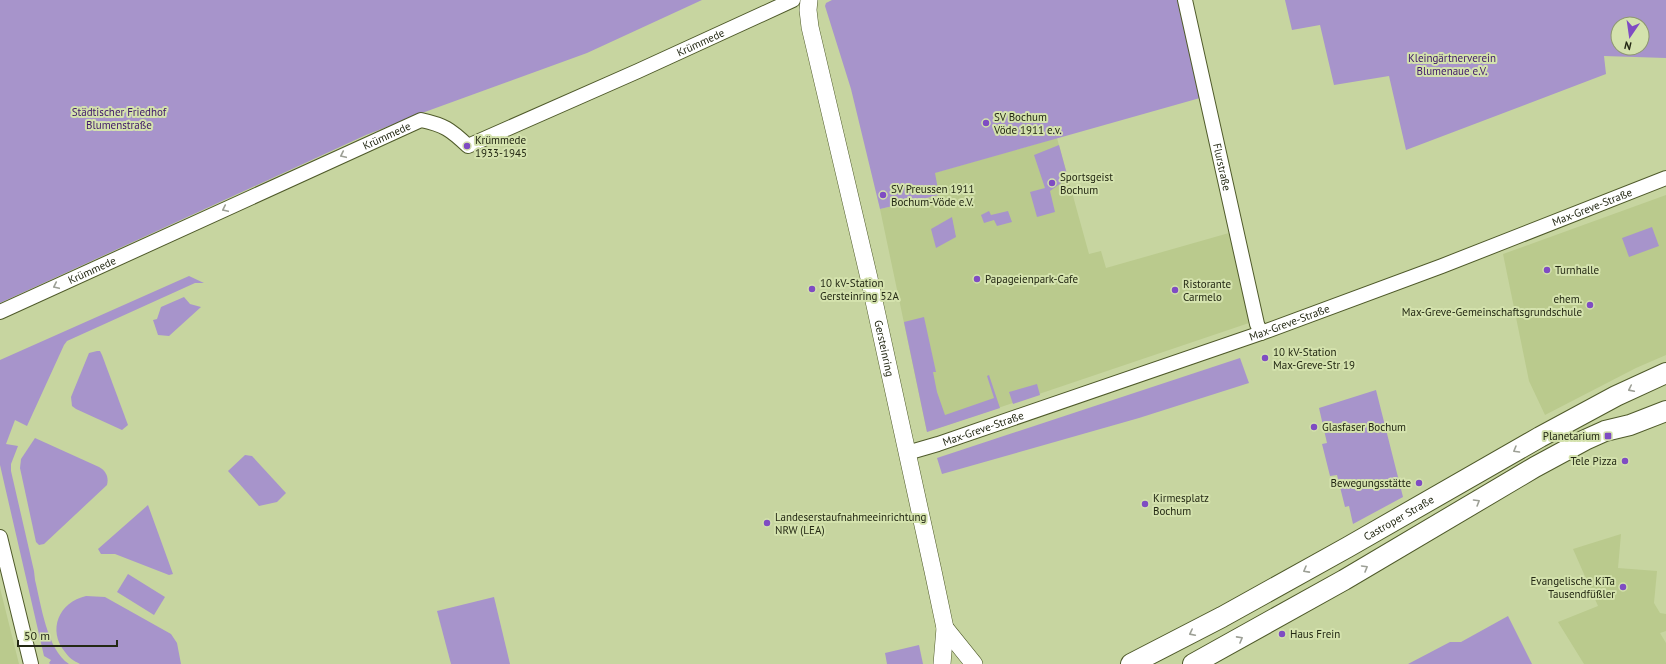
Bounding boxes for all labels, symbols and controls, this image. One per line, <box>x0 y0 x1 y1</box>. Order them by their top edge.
north arrow <box>1610 16 1650 56</box>
street label: Krümmede <box>674 25 727 59</box>
text: N <box>1623 38 1633 53</box>
park label: Kleingärtnerverein Blumenaue e.V. <box>1408 51 1496 78</box>
park label: Städtischer Friedhof Blumenstraße <box>72 105 167 132</box>
place label: SV Bochum Vöde 1911 e.v. <box>993 110 1062 137</box>
marker: SV Bochum Vöde 1911 e.v. <box>981 118 991 128</box>
street label: Krümmede <box>361 119 413 153</box>
place label: Krümmede 1933-1945 <box>475 133 527 160</box>
marker: Krümmede 1933-1945 <box>462 141 472 151</box>
street label: Flurstraße <box>1210 142 1234 192</box>
one-way arrow <box>340 150 348 158</box>
place label: Sportsgeist Bochum <box>1060 170 1113 197</box>
marker: Sportsgeist Bochum <box>1047 178 1057 188</box>
place label: SV Preussen 1911 Bochum-Vöde e.V. <box>891 182 975 209</box>
street label: Max-Greve-Straße <box>1550 185 1634 229</box>
marker: SV Preussen 1911 Bochum-Vöde e.V. <box>878 190 888 200</box>
one-way arrow <box>222 204 230 212</box>
street label: Krümmede <box>66 253 118 287</box>
place label: Turnhalle <box>1555 263 1600 277</box>
marker: Turnhalle <box>1542 265 1552 275</box>
place label: Papageienpark-Cafe <box>985 272 1078 286</box>
marker: Papageienpark-Cafe <box>972 274 982 284</box>
place label: 10 kV-Station Gersteinring 52A <box>820 276 899 303</box>
place label: Ristorante Carmelo <box>1183 277 1231 304</box>
one-way arrow <box>53 281 61 289</box>
marker: 10 kV-Station Gersteinring 52A <box>807 284 817 294</box>
marker: Ristorante Carmelo <box>1170 285 1180 295</box>
place label: ehem. Max-Greve-Gemeinschaftsgrundschule <box>1402 292 1582 319</box>
marker: ehem. Max-Greve-Gemeinschaftsgrundschule <box>1585 300 1595 310</box>
street label: Max-Greve-Straße <box>1247 301 1332 344</box>
street label: Gersteinring <box>871 319 897 378</box>
place label: 10 kV-Station Max-Greve-Str 19 <box>1273 345 1355 372</box>
marker: 10 kV-Station Max-Greve-Str 19 <box>1260 353 1270 363</box>
one-way arrow <box>1627 384 1635 392</box>
street label: Max-Greve-Straße <box>941 408 1026 449</box>
place label: Glasfaser Bochum <box>1322 420 1406 434</box>
marker: Glasfaser Bochum <box>1309 422 1319 432</box>
place label: Planetarium <box>1543 429 1600 443</box>
marker: Planetarium <box>1603 431 1613 441</box>
one-way arrow <box>1513 446 1520 453</box>
place label: Tele Pizza <box>1571 454 1617 468</box>
marker: Tele Pizza <box>1620 456 1630 466</box>
place label: Bewegungsstätte <box>1331 476 1411 490</box>
marker: Bewegungsstätte <box>1414 478 1424 488</box>
place label: Kirmesplatz Bochum <box>1153 491 1209 518</box>
street label: Castroper Straße <box>1361 492 1437 544</box>
marker: Kirmesplatz Bochum <box>1140 499 1150 509</box>
one-way arrow <box>1473 499 1480 506</box>
place label: Landeserstaufnahmeeinrichtung NRW (LEA) <box>775 510 926 537</box>
marker: Landeserstaufnahmeeinrichtung NRW (LEA) <box>762 518 772 528</box>
one-way arrow <box>1303 565 1310 573</box>
one-way arrow <box>1361 565 1368 572</box>
place label: Evangelische KiTa Tausendfüßler <box>1530 574 1615 601</box>
marker: Evangelische KiTa Tausendfüßler <box>1618 582 1628 592</box>
scale bar <box>18 622 117 648</box>
place label: Haus Frein <box>1290 627 1340 641</box>
text: 50 m <box>24 628 50 643</box>
one-way arrow <box>1189 628 1196 635</box>
marker: Haus Frein <box>1277 629 1287 639</box>
one-way arrow <box>1235 636 1243 643</box>

